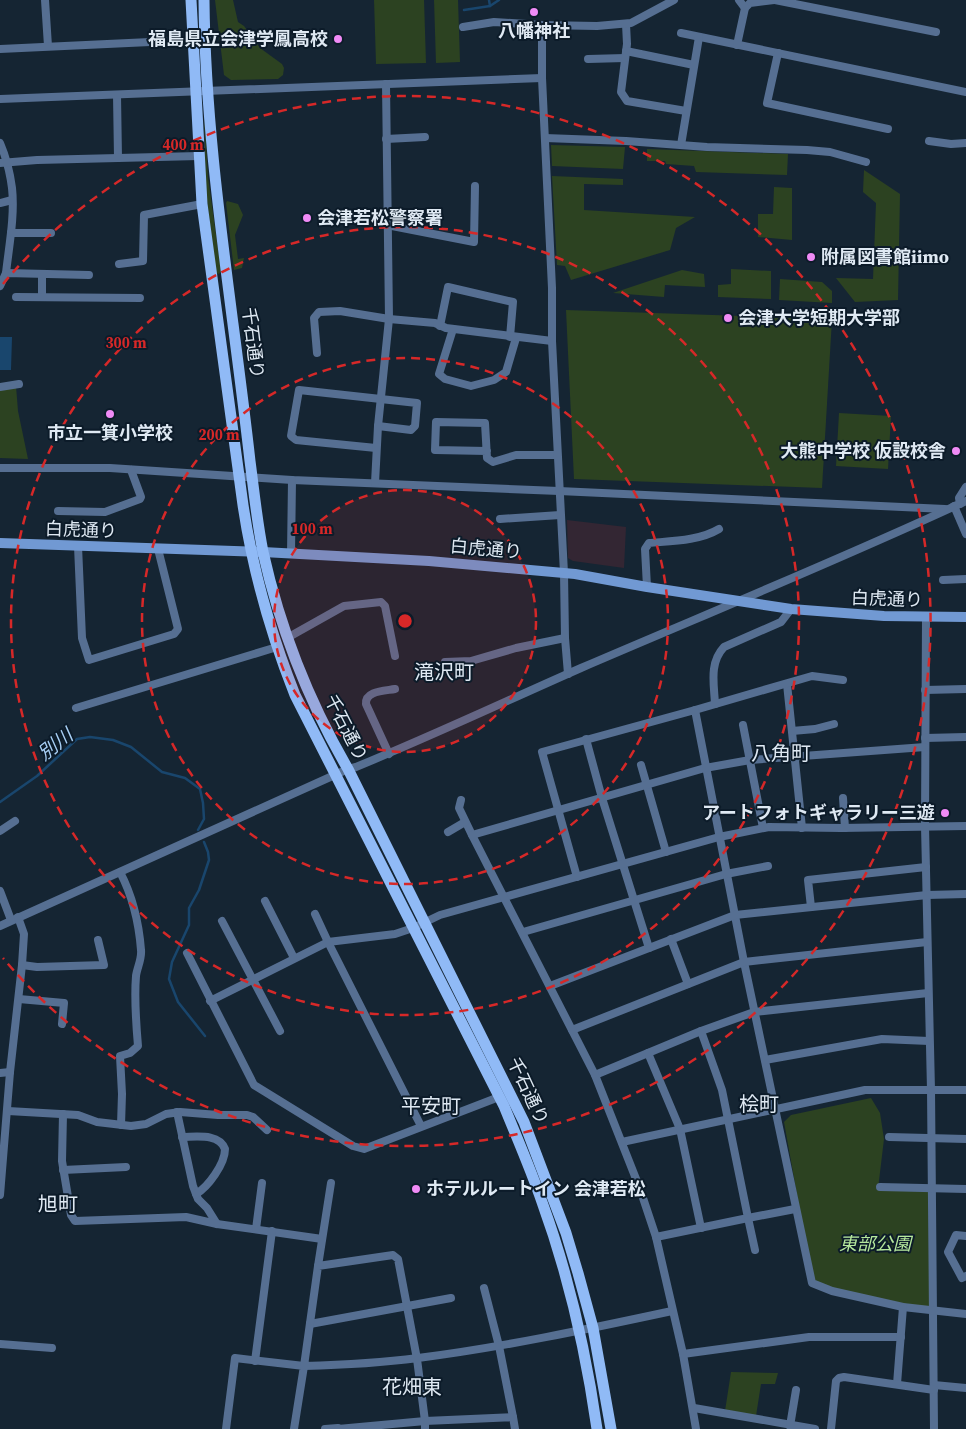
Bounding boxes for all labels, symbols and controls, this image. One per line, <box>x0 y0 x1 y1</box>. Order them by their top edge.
marker: 八幡神社 <box>528 6 540 18</box>
place label: 八幡神社 <box>498 18 570 43</box>
place label: 福島県立会津学鳳高校 <box>148 26 328 51</box>
marker: 福島県立会津学鳳高校 <box>332 33 344 45</box>
text: 400 m <box>162 134 204 155</box>
place label: 会津若松警察署 <box>317 205 443 230</box>
marker: 会津若松警察署 <box>301 212 313 224</box>
place label: 附属図書館iimo <box>821 244 949 269</box>
marker: 附属図書館iimo <box>805 251 817 263</box>
place label: 会津大学短期大学部 <box>738 305 900 330</box>
street label: 千石通り <box>237 306 270 380</box>
marker: 会津大学短期大学部 <box>722 312 734 324</box>
text: 300 m <box>105 332 147 353</box>
marker: 市立一箕小学校 <box>104 408 116 420</box>
place label: 市立一箕小学校 <box>47 420 173 445</box>
text: 200 m <box>198 424 240 445</box>
place label: 大熊中学校 仮設校舎 <box>780 438 946 463</box>
marker: 大熊中学校 仮設校舎 <box>950 445 962 457</box>
street label: 白虎通り <box>45 516 117 543</box>
text: 100 m <box>291 518 333 539</box>
street label: 白虎通り <box>449 533 523 564</box>
street label: 白虎通り <box>851 585 923 612</box>
centre of rings <box>396 612 414 630</box>
district label: 滝沢町 <box>414 658 474 686</box>
street label: 千石通り <box>319 690 374 766</box>
water label: 別川 <box>32 721 80 766</box>
district label: 八角町 <box>751 739 811 767</box>
place label: アートフォトギャラリー三遊 <box>702 800 935 825</box>
marker: アートフォトギャラリー三遊 <box>939 807 951 819</box>
street label: 千石通り <box>502 1053 555 1129</box>
district label: 桧町 <box>739 1090 779 1118</box>
district label: 平安町 <box>401 1092 461 1120</box>
place label: ホテルルートイン 会津若松 <box>426 1176 646 1201</box>
marker: ホテルルートイン 会津若松 <box>410 1183 422 1195</box>
district label: 旭町 <box>38 1190 78 1218</box>
park label: 東部公園 <box>839 1231 914 1256</box>
district label: 花畑東 <box>382 1373 442 1401</box>

